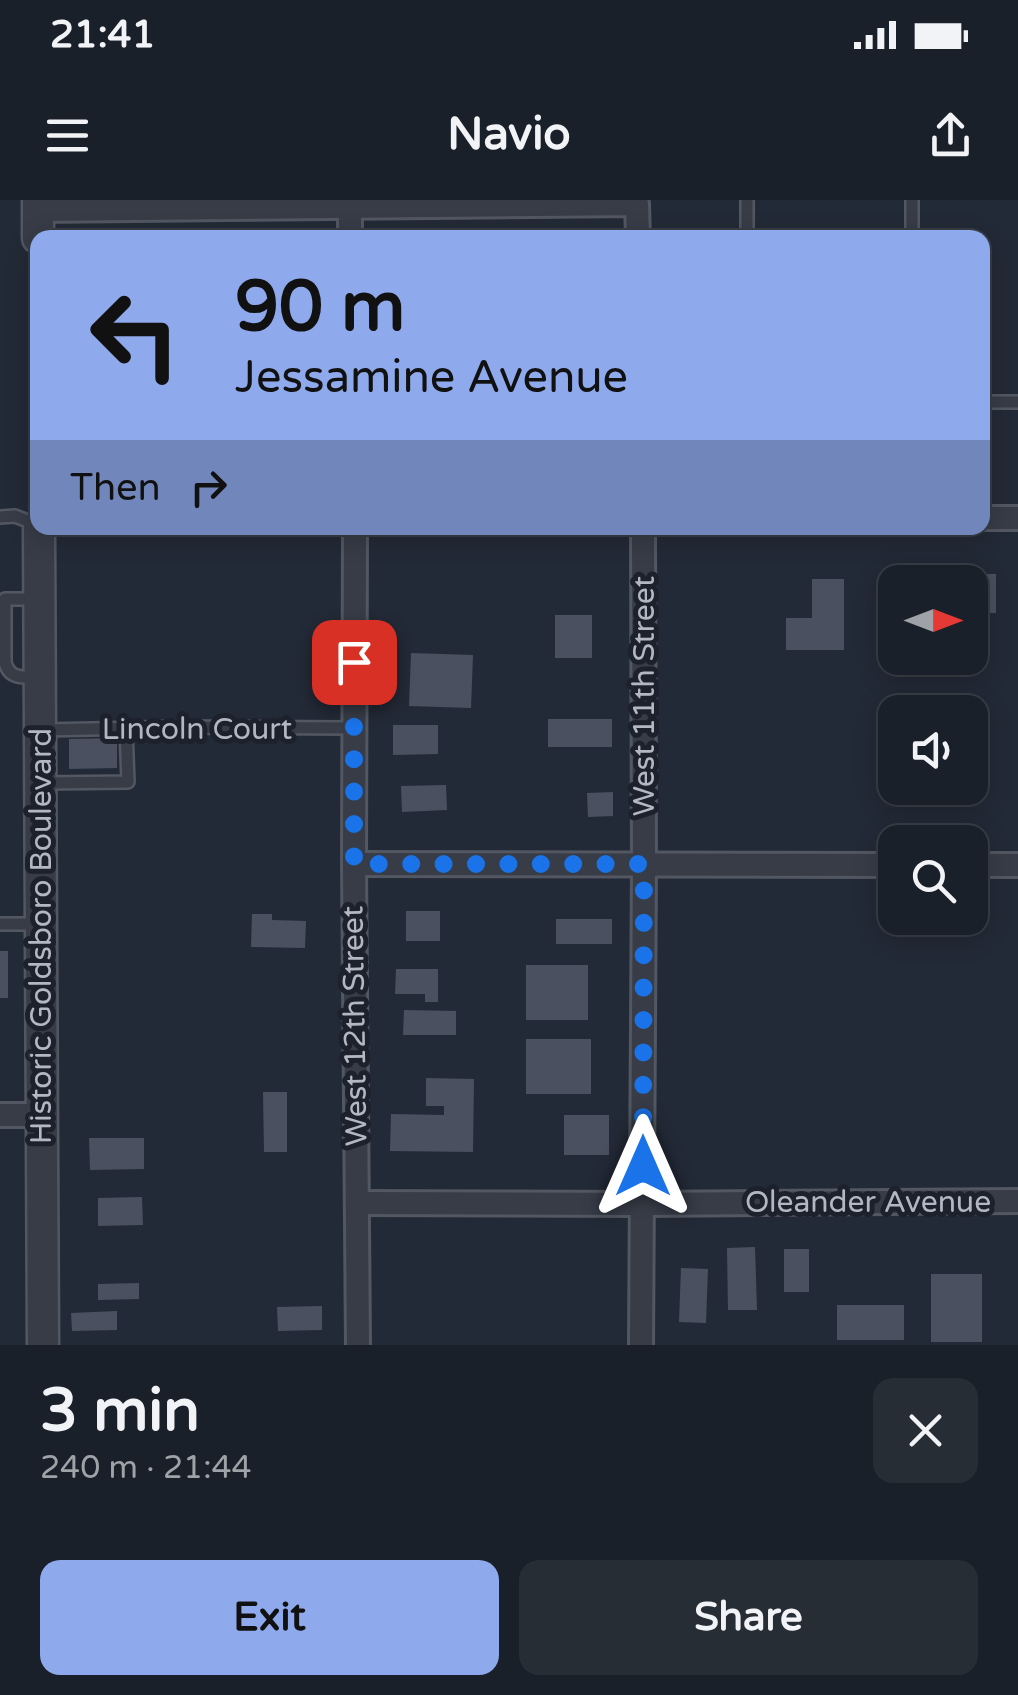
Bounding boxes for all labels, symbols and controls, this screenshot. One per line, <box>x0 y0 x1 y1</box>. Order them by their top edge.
text: 21:41 <box>50 12 155 58</box>
icon: menu <box>40 108 95 163</box>
text: Navio <box>447 108 571 162</box>
icon: share <box>923 108 978 163</box>
text: 90 m <box>235 266 405 350</box>
icon: left <box>70 270 200 400</box>
text: Jessamine Avenue <box>235 351 628 405</box>
icon: right <box>181 460 236 515</box>
text: Then <box>70 465 161 511</box>
north arrow <box>878 565 988 675</box>
map controls <box>878 565 988 935</box>
street label: West 11th Street <box>626 576 663 816</box>
pin <box>312 620 397 705</box>
icon: arrive <box>327 635 382 690</box>
button: sound <box>878 695 988 805</box>
street label: Lincoln Court <box>102 711 292 748</box>
street label: Historic Goldsboro Boulevard <box>23 728 60 1144</box>
button: search <box>878 825 988 935</box>
street label: West 12th Street <box>334 905 376 1147</box>
position arrow <box>591 1114 695 1218</box>
street label: Oleander Avenue <box>745 1184 991 1221</box>
text: 3 min <box>40 1375 200 1447</box>
button: close <box>873 1378 978 1483</box>
text: 240 m · 21:44 <box>40 1449 252 1487</box>
button: Exit <box>40 1560 499 1675</box>
button: Share <box>519 1560 978 1675</box>

